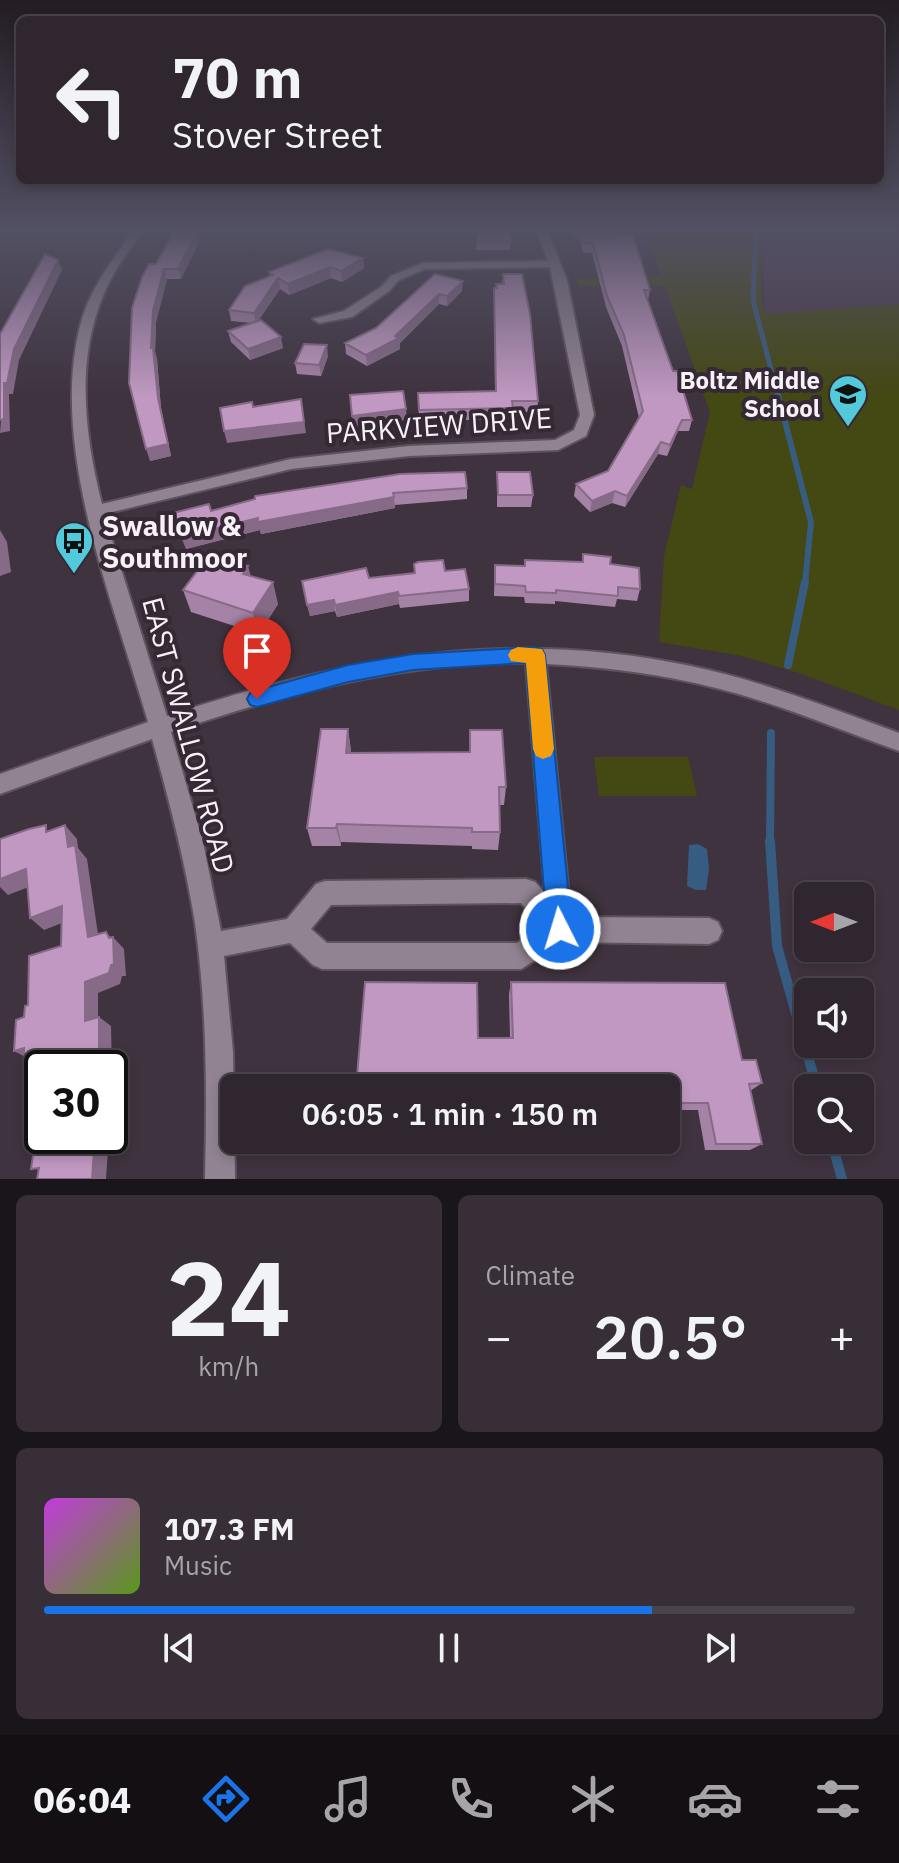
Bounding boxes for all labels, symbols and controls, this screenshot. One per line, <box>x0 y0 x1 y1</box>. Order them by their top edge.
text: 70 m <box>172 41 302 113</box>
icon: left <box>40 48 144 152</box>
text: Stover Street <box>172 111 383 158</box>
place label: Boltz Middle School <box>680 364 820 424</box>
school or university icon: Boltz Middle School <box>827 373 869 428</box>
street label: PARKVIEW DRIVE <box>325 399 553 451</box>
place label: Swallow & Southmoor <box>102 507 247 576</box>
bus stop icon: Swallow & Southmoor <box>53 520 95 575</box>
street label: EAST SWALLOW ROAD <box>134 593 244 877</box>
pin <box>223 617 291 699</box>
icon: arrive <box>235 629 279 673</box>
north arrow <box>794 882 874 962</box>
map controls <box>794 882 874 1154</box>
position arrow <box>518 887 602 971</box>
button: sound <box>794 978 874 1058</box>
speed limit sign: 30 <box>24 1050 128 1154</box>
button: search <box>794 1074 874 1154</box>
text: 06:05 · 1 min · 150 m <box>302 1094 598 1133</box>
text: 24 <box>166 1229 291 1365</box>
text: Climate <box>486 1258 575 1292</box>
text: 20.5° <box>593 1297 747 1376</box>
text: − <box>486 1308 512 1365</box>
text: + <box>829 1308 855 1365</box>
text: km/h <box>198 1349 259 1383</box>
text: 107.3 FM <box>164 1509 295 1548</box>
text: Music <box>164 1548 232 1582</box>
icon: previous <box>157 1626 201 1670</box>
icon: pause <box>427 1626 471 1670</box>
icon: next <box>698 1626 742 1670</box>
icon: directions <box>198 1771 254 1827</box>
icon: music <box>320 1771 376 1827</box>
icon: phone <box>443 1771 499 1827</box>
icon: climate <box>565 1771 621 1827</box>
icon: car <box>687 1771 743 1827</box>
icon: filters <box>810 1771 866 1827</box>
text: 06:04 <box>33 1776 131 1823</box>

